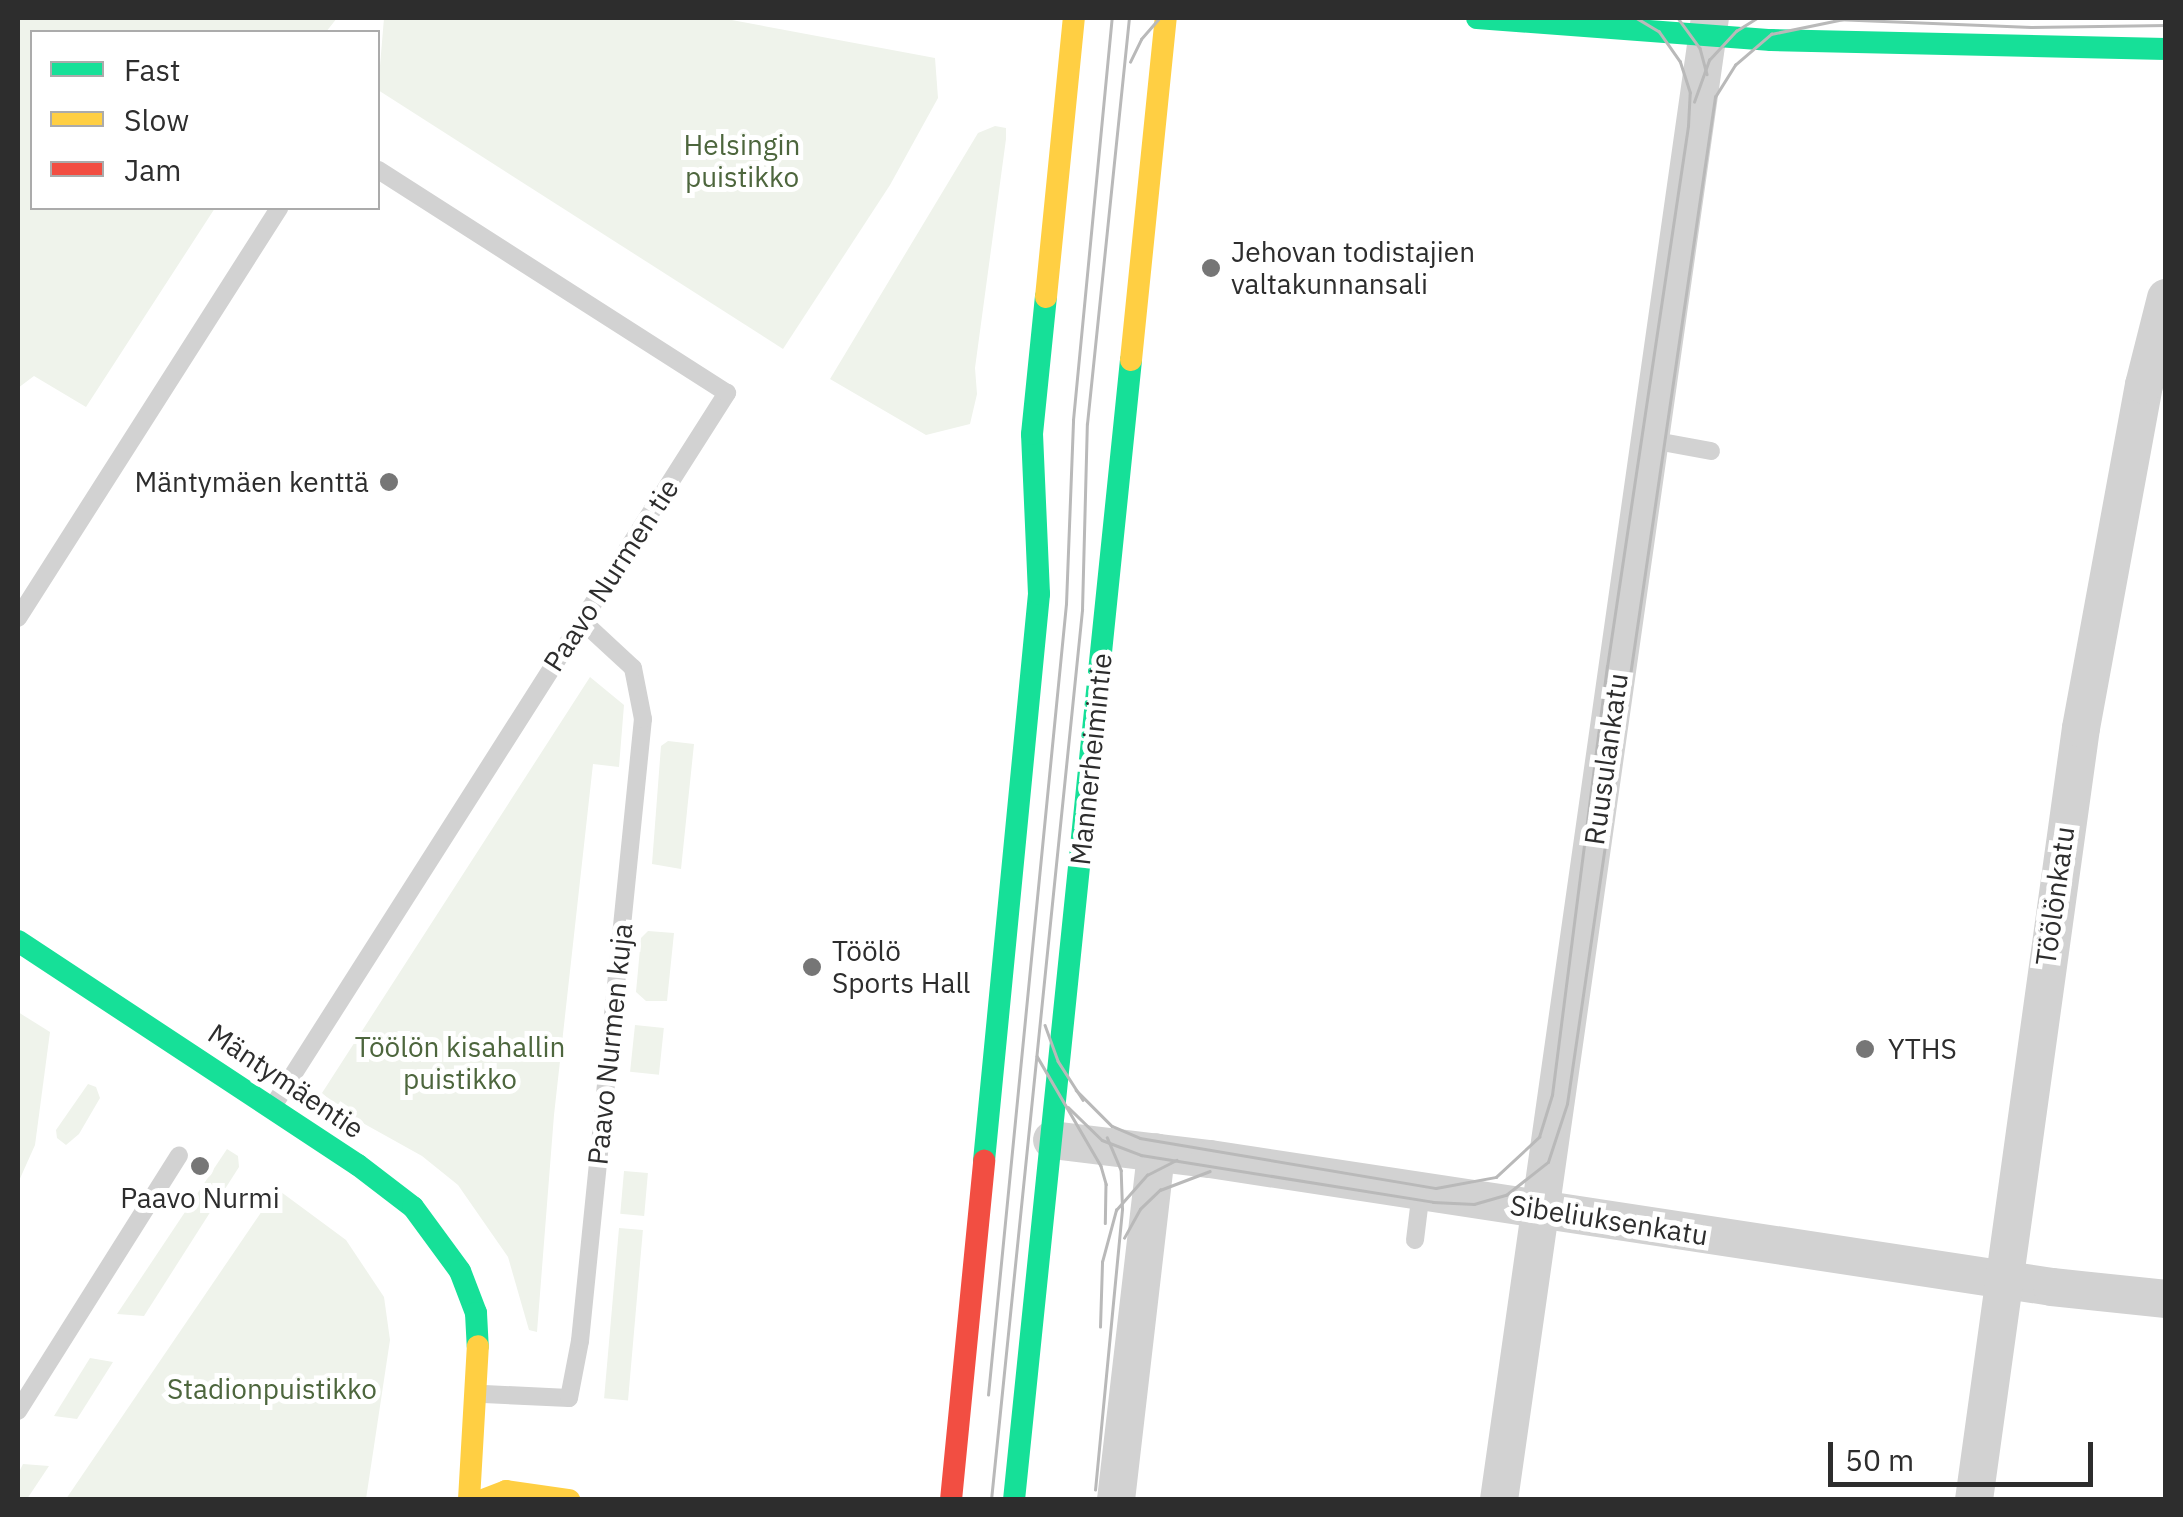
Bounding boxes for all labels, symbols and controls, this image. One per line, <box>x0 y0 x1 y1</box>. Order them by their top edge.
legend <box>30 30 380 210</box>
text: Fast <box>124 50 181 89</box>
text: Slow <box>124 100 189 139</box>
park label: Helsingin puistikko <box>683 128 801 194</box>
text: Jam <box>124 150 182 189</box>
place label: Jehovan todistajien valtakunnansali <box>1231 235 1475 301</box>
marker: Jehovan todistajien valtakunnansali <box>1200 257 1222 279</box>
place label: Mäntymäen kenttä <box>134 465 369 499</box>
marker: Mäntymäen kenttä <box>378 471 400 493</box>
street label: Paavo Nurmen tie <box>536 472 686 678</box>
street label: Mannerheimintie <box>1063 651 1119 867</box>
street label: Ruusulankatu <box>1577 671 1635 847</box>
street label: Töölönkatu <box>2029 824 2081 968</box>
street label: Paavo Nurmen kuja <box>581 921 639 1167</box>
place label: Töölö Sports Hall <box>832 934 970 1000</box>
marker: Töölö Sports Hall <box>801 956 823 978</box>
street label: Mäntymäentie <box>202 1017 370 1145</box>
park label: Töölön kisahallin puistikko <box>355 1030 565 1096</box>
place label: YTHS <box>1888 1032 1957 1066</box>
marker: YTHS <box>1852 1036 1878 1062</box>
marker: Paavo Nurmi <box>189 1155 211 1177</box>
place label: Paavo Nurmi <box>120 1181 280 1215</box>
street label: Sibeliuksenkatu <box>1508 1188 1710 1252</box>
park label: Stadionpuistikko <box>167 1372 377 1406</box>
scale bar <box>1833 1422 2098 1484</box>
text: 50 m <box>1845 1440 1914 1479</box>

